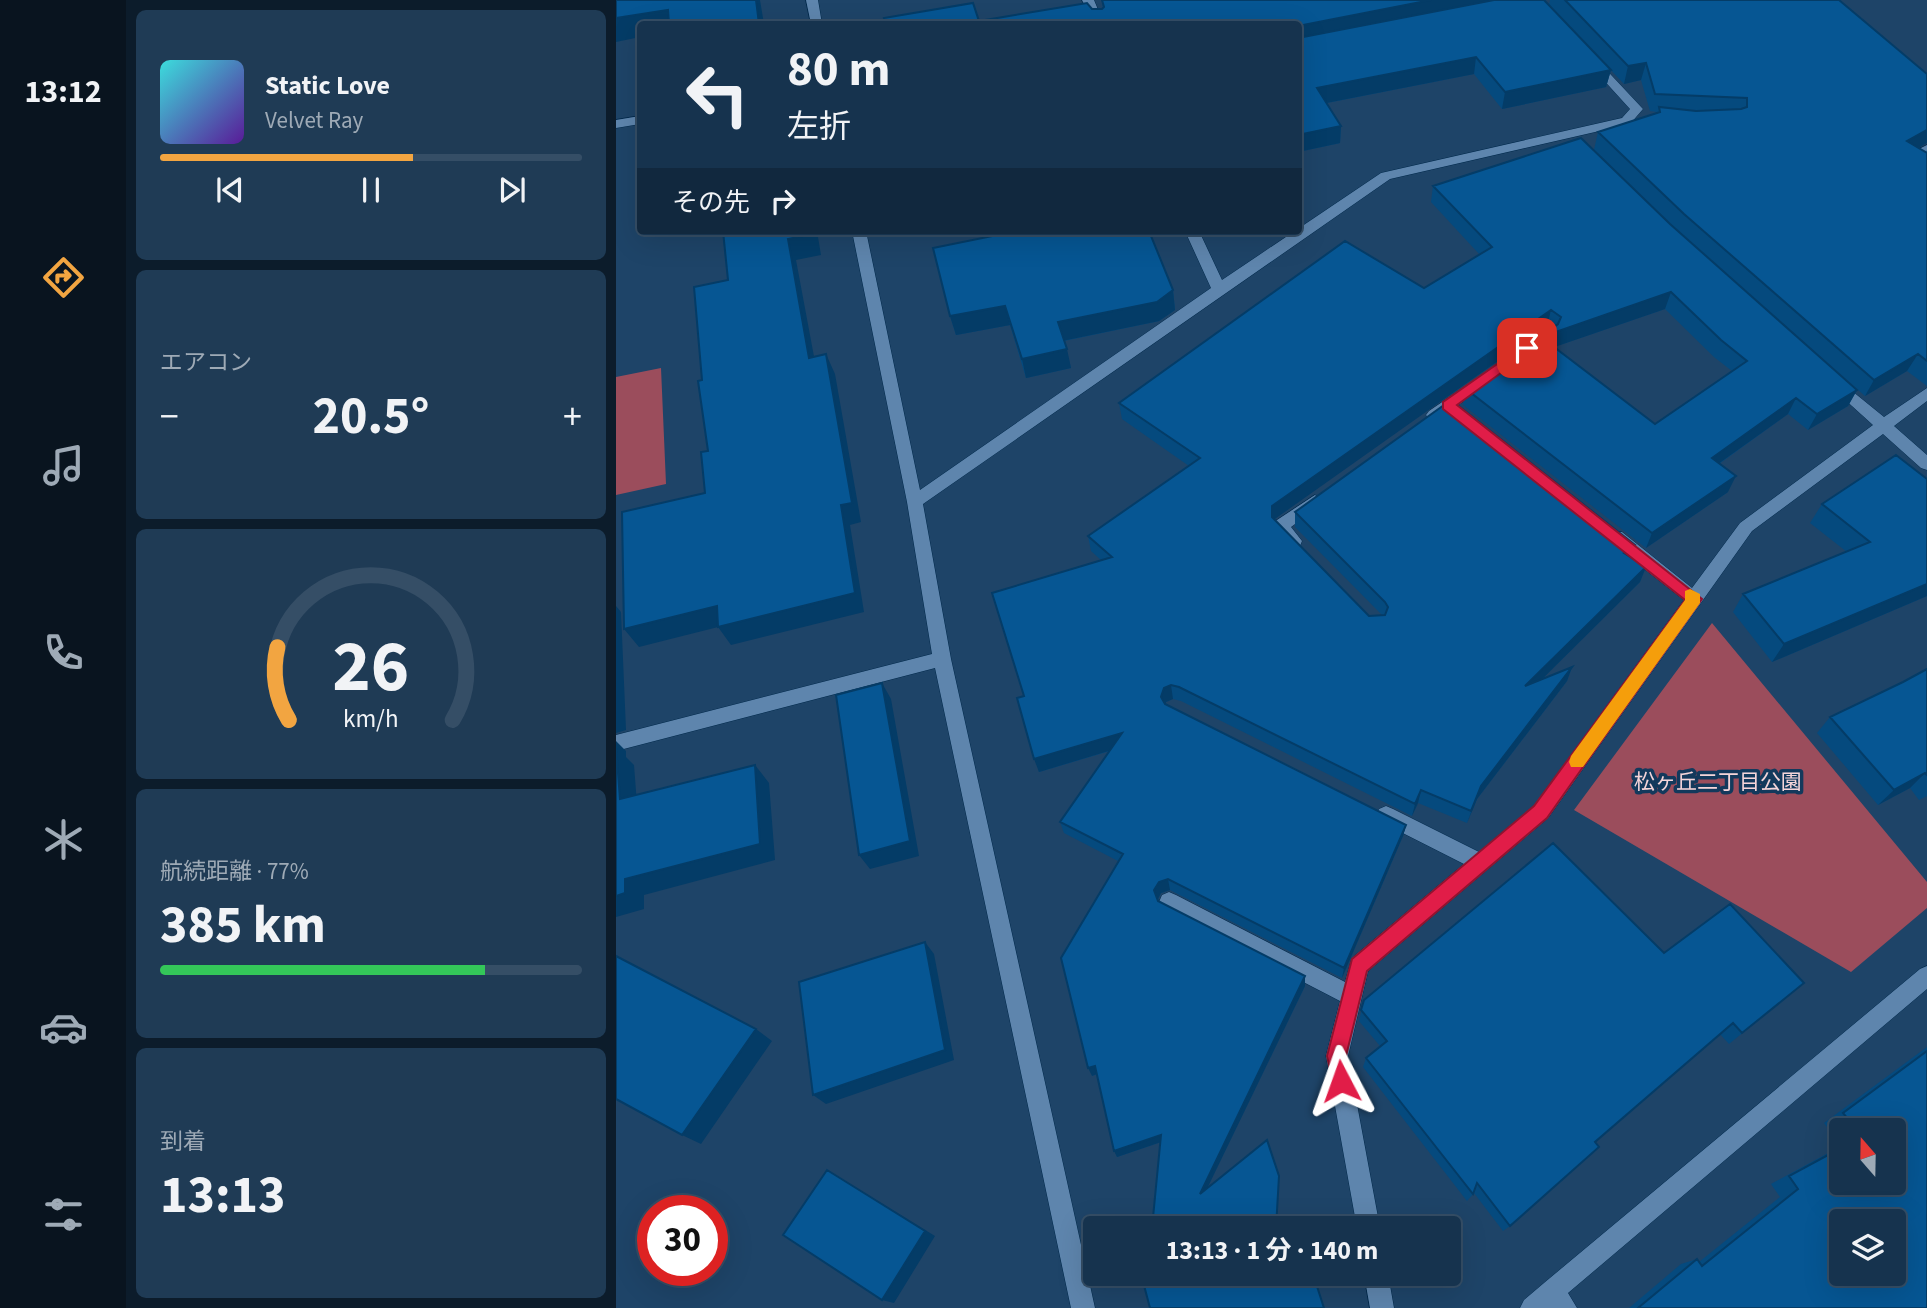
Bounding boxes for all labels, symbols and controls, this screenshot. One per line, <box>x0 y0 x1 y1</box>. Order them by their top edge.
text: 80 m <box>787 35 891 105</box>
icon: left <box>672 49 763 140</box>
text: Static Love <box>265 67 390 104</box>
text: 13:12 <box>24 69 102 115</box>
text: Velvet Ray <box>265 104 363 137</box>
text: 左折 <box>787 104 851 150</box>
icon: previous <box>211 171 249 209</box>
icon: pause <box>352 171 390 209</box>
icon: next <box>493 171 531 209</box>
icon: right <box>764 182 802 220</box>
text: その先 <box>672 184 750 221</box>
icon: directions <box>39 253 88 302</box>
pin <box>1497 318 1557 378</box>
icon: arrive <box>1508 329 1546 367</box>
text: エアコン <box>160 346 252 379</box>
text: 20.5° <box>313 380 429 454</box>
text: − <box>160 390 179 444</box>
text: + <box>563 390 582 444</box>
icon: music <box>39 441 88 490</box>
text: 26 <box>333 615 409 719</box>
icon: phone <box>39 628 88 677</box>
text: km/h <box>343 701 399 737</box>
park label: 松ヶ丘二丁目公園 <box>1634 767 1802 797</box>
icon: climate <box>39 815 88 864</box>
text: 航続距離 · 77% <box>160 855 309 888</box>
text: 385 km <box>160 889 326 963</box>
icon: car <box>39 1003 88 1052</box>
position arrow <box>1304 1044 1378 1118</box>
north arrow <box>1829 1118 1906 1195</box>
map controls <box>1829 1118 1906 1286</box>
text: 到着 <box>160 1125 206 1158</box>
text: 13:13 <box>160 1159 285 1233</box>
icon: filters <box>39 1190 88 1239</box>
speed limit sign: 30 <box>637 1195 728 1286</box>
button: layers <box>1829 1209 1906 1286</box>
text: 13:13 · 1 分 · 140 m <box>1166 1232 1378 1269</box>

